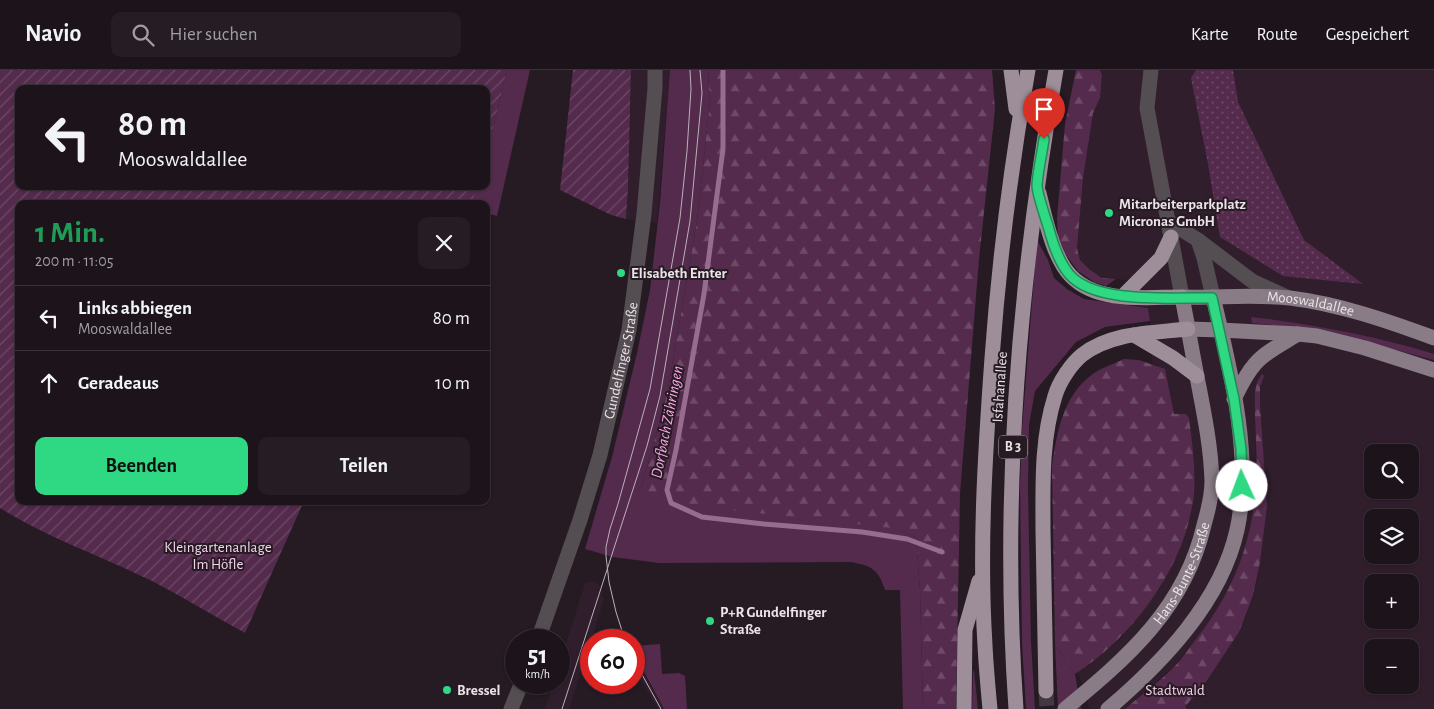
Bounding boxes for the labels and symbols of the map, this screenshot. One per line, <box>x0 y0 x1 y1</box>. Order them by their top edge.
pin <box>1023 88 1065 139</box>
place label: Mitarbeiterparkplatz Micronas GmbH <box>1119 197 1246 229</box>
marker: Mitarbeiterparkplatz Micronas GmbH <box>1103 207 1115 219</box>
place label: Elisabeth Emter <box>631 266 727 281</box>
marker: Elisabeth Emter <box>615 267 627 279</box>
street label: Mooswaldallee <box>1267 289 1356 318</box>
street label: Gundelfinger Straße <box>601 301 640 420</box>
street label: Isfahanallee <box>990 351 1010 423</box>
water label: Dorfbach Zähringen <box>648 364 686 480</box>
road number: B 3 <box>999 436 1027 458</box>
position arrow <box>1215 459 1267 511</box>
street label: Hans-Bunte-Straße <box>1150 520 1212 627</box>
park label: Kleingartenanlage Im Höfle <box>164 540 272 572</box>
place label: P+R Gundelfinger Straße <box>720 605 827 637</box>
marker: P+R Gundelfinger Straße <box>704 615 716 627</box>
speed limit sign: 60 <box>580 629 645 694</box>
place label: Bressel <box>457 683 500 698</box>
park label: Stadtwald <box>1145 683 1205 698</box>
marker: Bressel <box>441 684 453 696</box>

